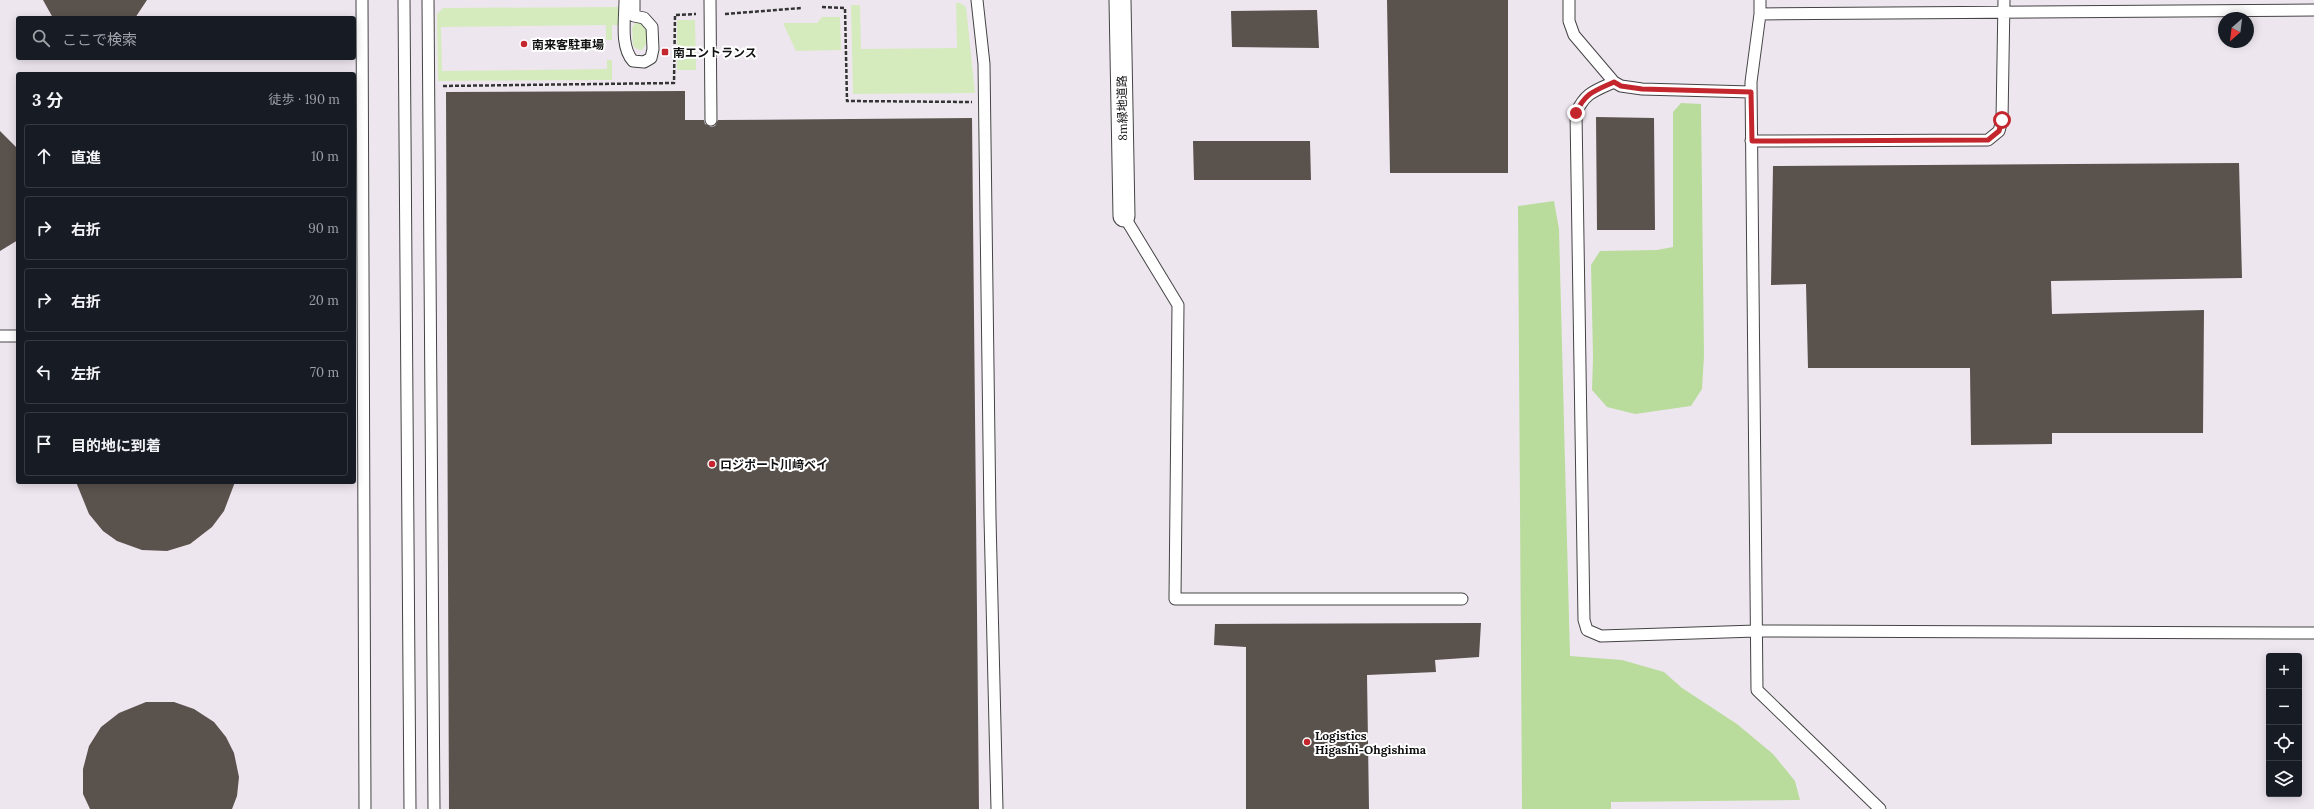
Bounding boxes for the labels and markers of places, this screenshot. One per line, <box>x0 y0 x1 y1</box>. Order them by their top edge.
place label: 南来客駐車場 <box>532 37 604 52</box>
marker: 南来客駐車場 <box>519 39 529 49</box>
place label: 南エントランス <box>673 45 757 60</box>
marker: 南エントランス <box>660 47 670 57</box>
place label: ロジポート川﨑ベイ <box>720 457 828 472</box>
marker: ロジポート川﨑ベイ <box>707 459 717 469</box>
place label: Logistics Higashi-Ohgishima <box>1315 728 1427 757</box>
marker: Logistics Higashi-Ohgishima <box>1302 737 1312 747</box>

